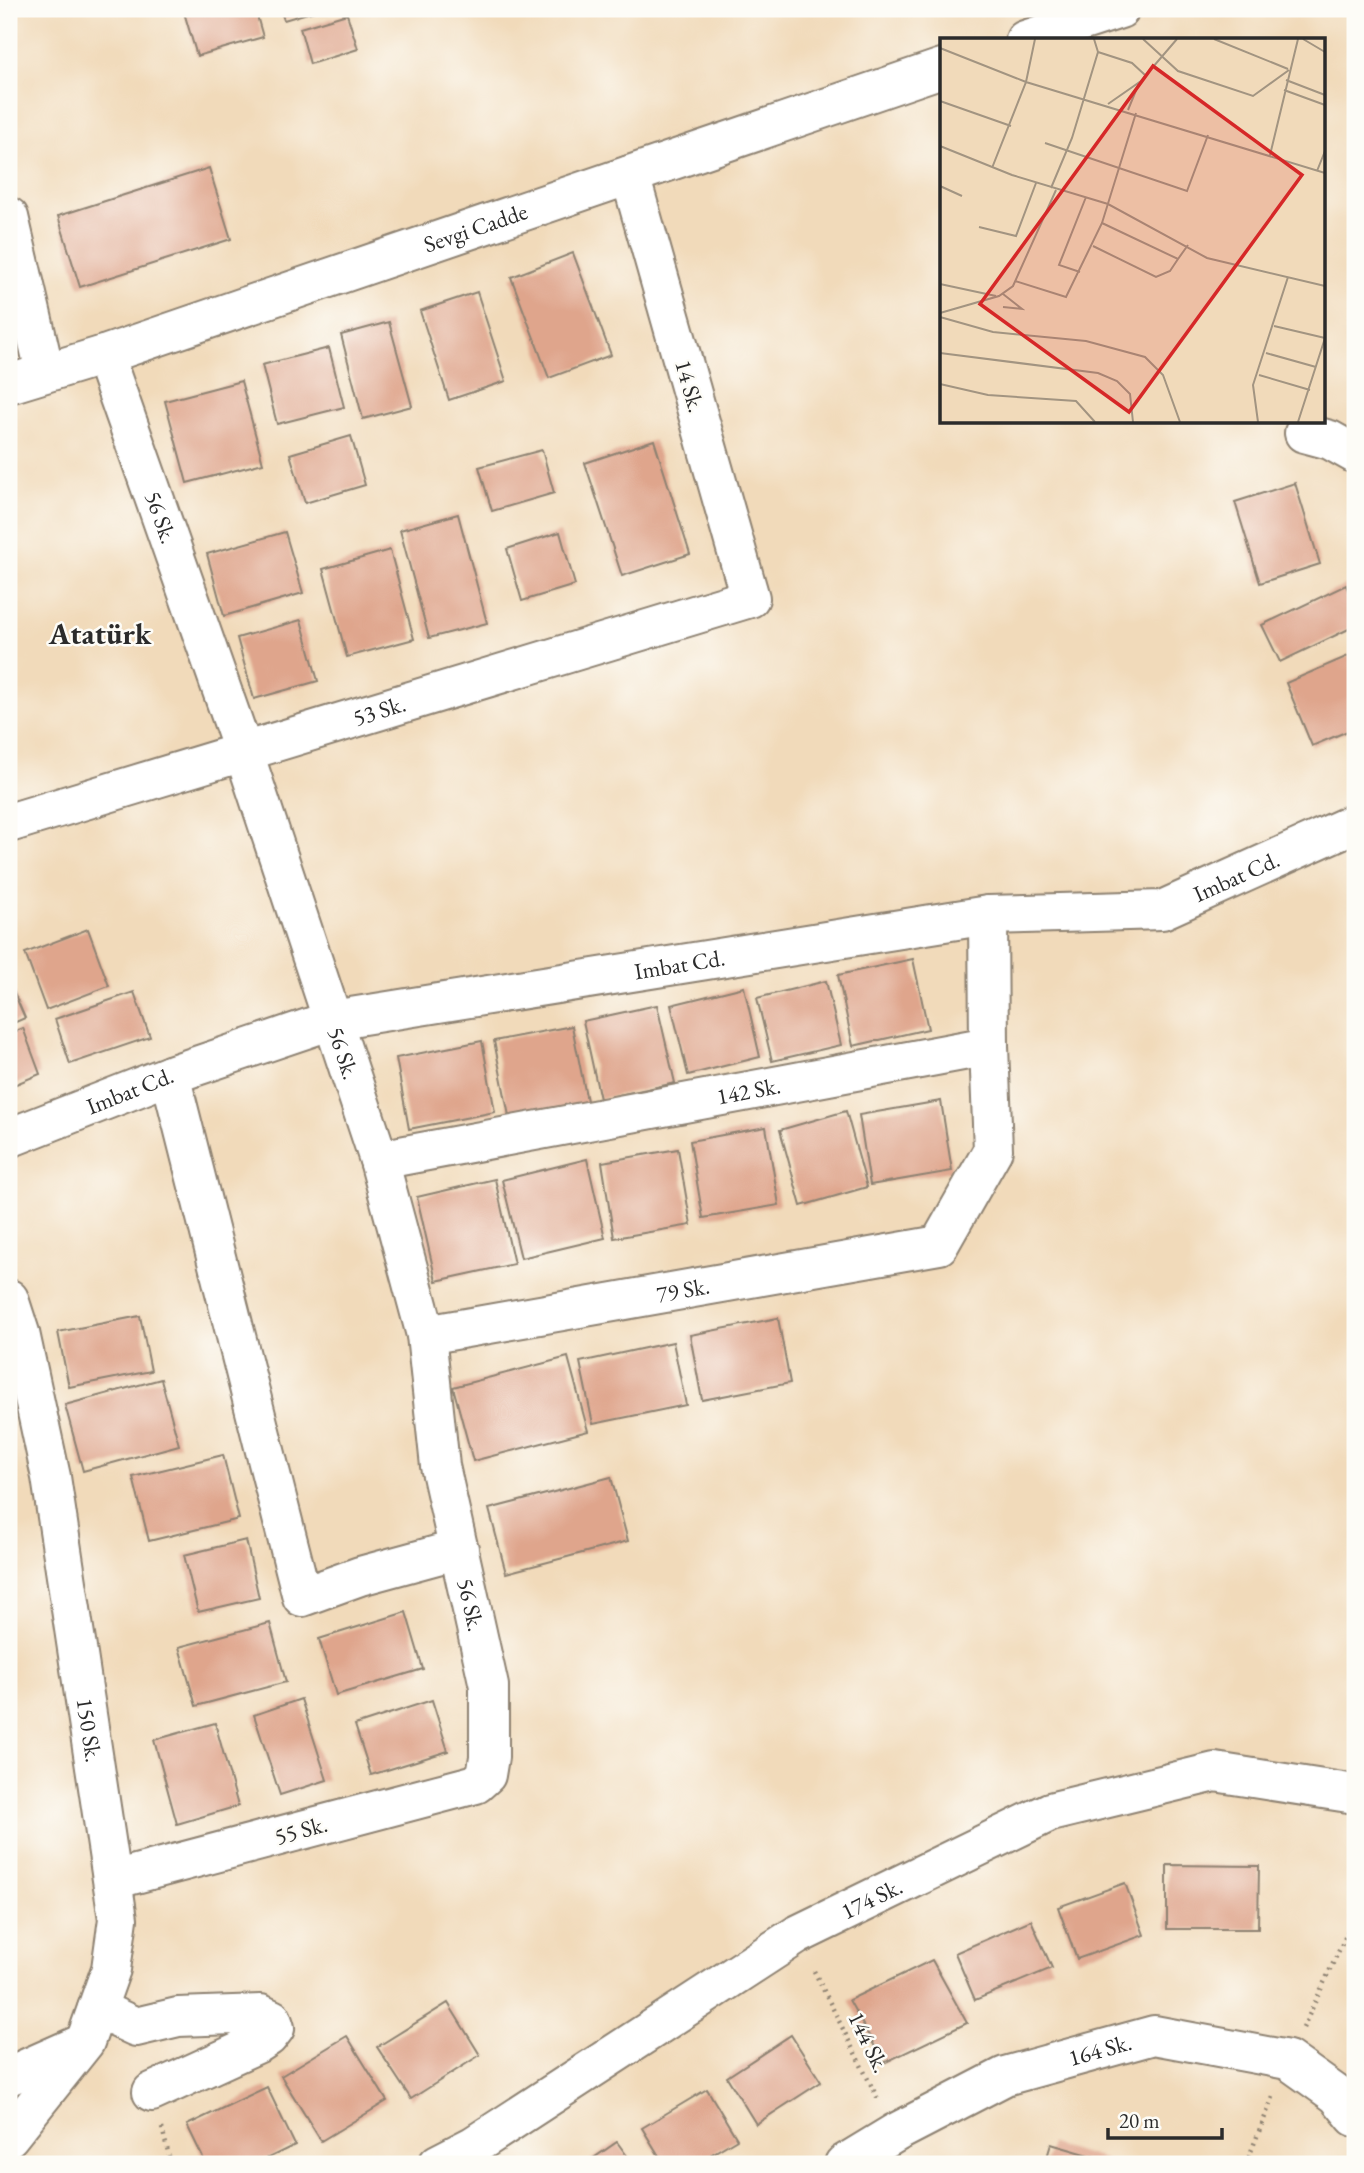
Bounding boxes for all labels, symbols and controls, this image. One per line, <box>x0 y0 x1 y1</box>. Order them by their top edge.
inset map <box>940 38 1326 424</box>
street label: Sevgi Cadde <box>420 196 531 259</box>
street label: 14 Sk. <box>668 356 712 416</box>
street label: 56 Sk. <box>138 487 184 547</box>
district label: Atatürk <box>48 614 152 653</box>
street label: 53 Sk. <box>349 688 409 733</box>
street label: Imbat Cd. <box>1189 844 1284 909</box>
street label: Imbat Cd. <box>632 942 727 986</box>
street label: 56 Sk. <box>321 1023 366 1083</box>
street label: Imbat Cd. <box>82 1060 178 1121</box>
street label: 142 Sk. <box>714 1070 783 1112</box>
street label: 79 Sk. <box>654 1271 712 1309</box>
street label: 56 Sk. <box>450 1576 491 1634</box>
street label: 150 Sk. <box>70 1696 109 1764</box>
street label: 55 Sk. <box>271 1809 331 1851</box>
street label: 174 Sk. <box>836 1871 907 1926</box>
street label: 144 Sk. <box>841 2006 897 2078</box>
street label: 164 Sk. <box>1065 2027 1135 2073</box>
scale bar <box>1108 2096 1222 2140</box>
text: 20 m <box>1119 2107 1160 2134</box>

